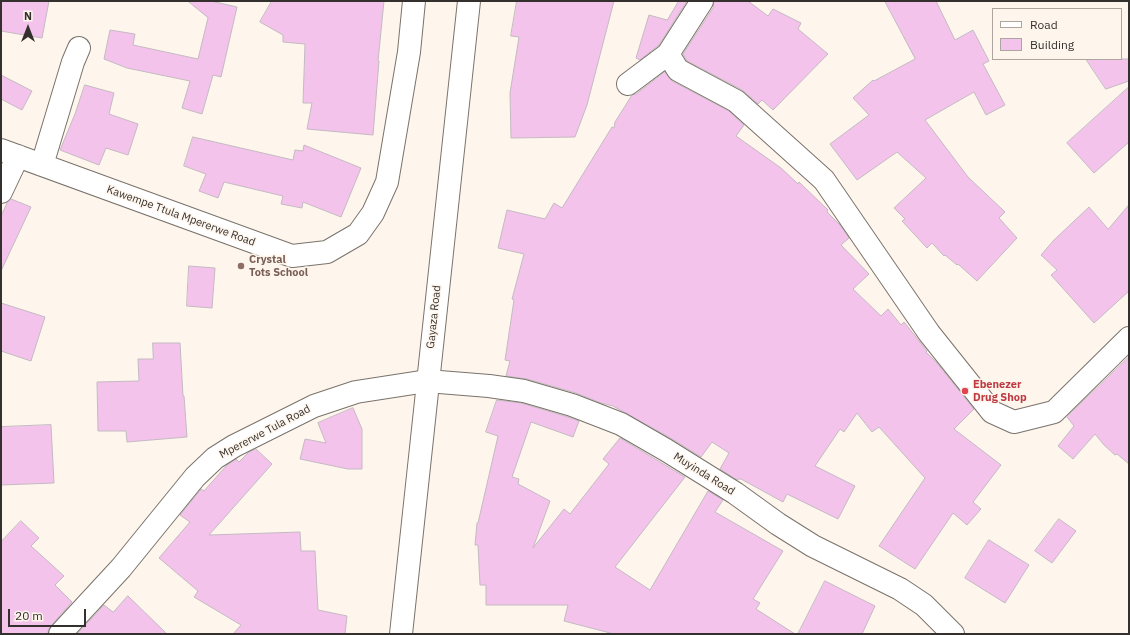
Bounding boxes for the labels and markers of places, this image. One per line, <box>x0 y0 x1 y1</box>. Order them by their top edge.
place label: Crystal Tots School <box>249 253 308 279</box>
marker: Crystal Tots School <box>236 261 246 271</box>
place label: Ebenezer Drug Shop <box>973 378 1027 404</box>
marker: Ebenezer Drug Shop <box>960 386 970 396</box>

